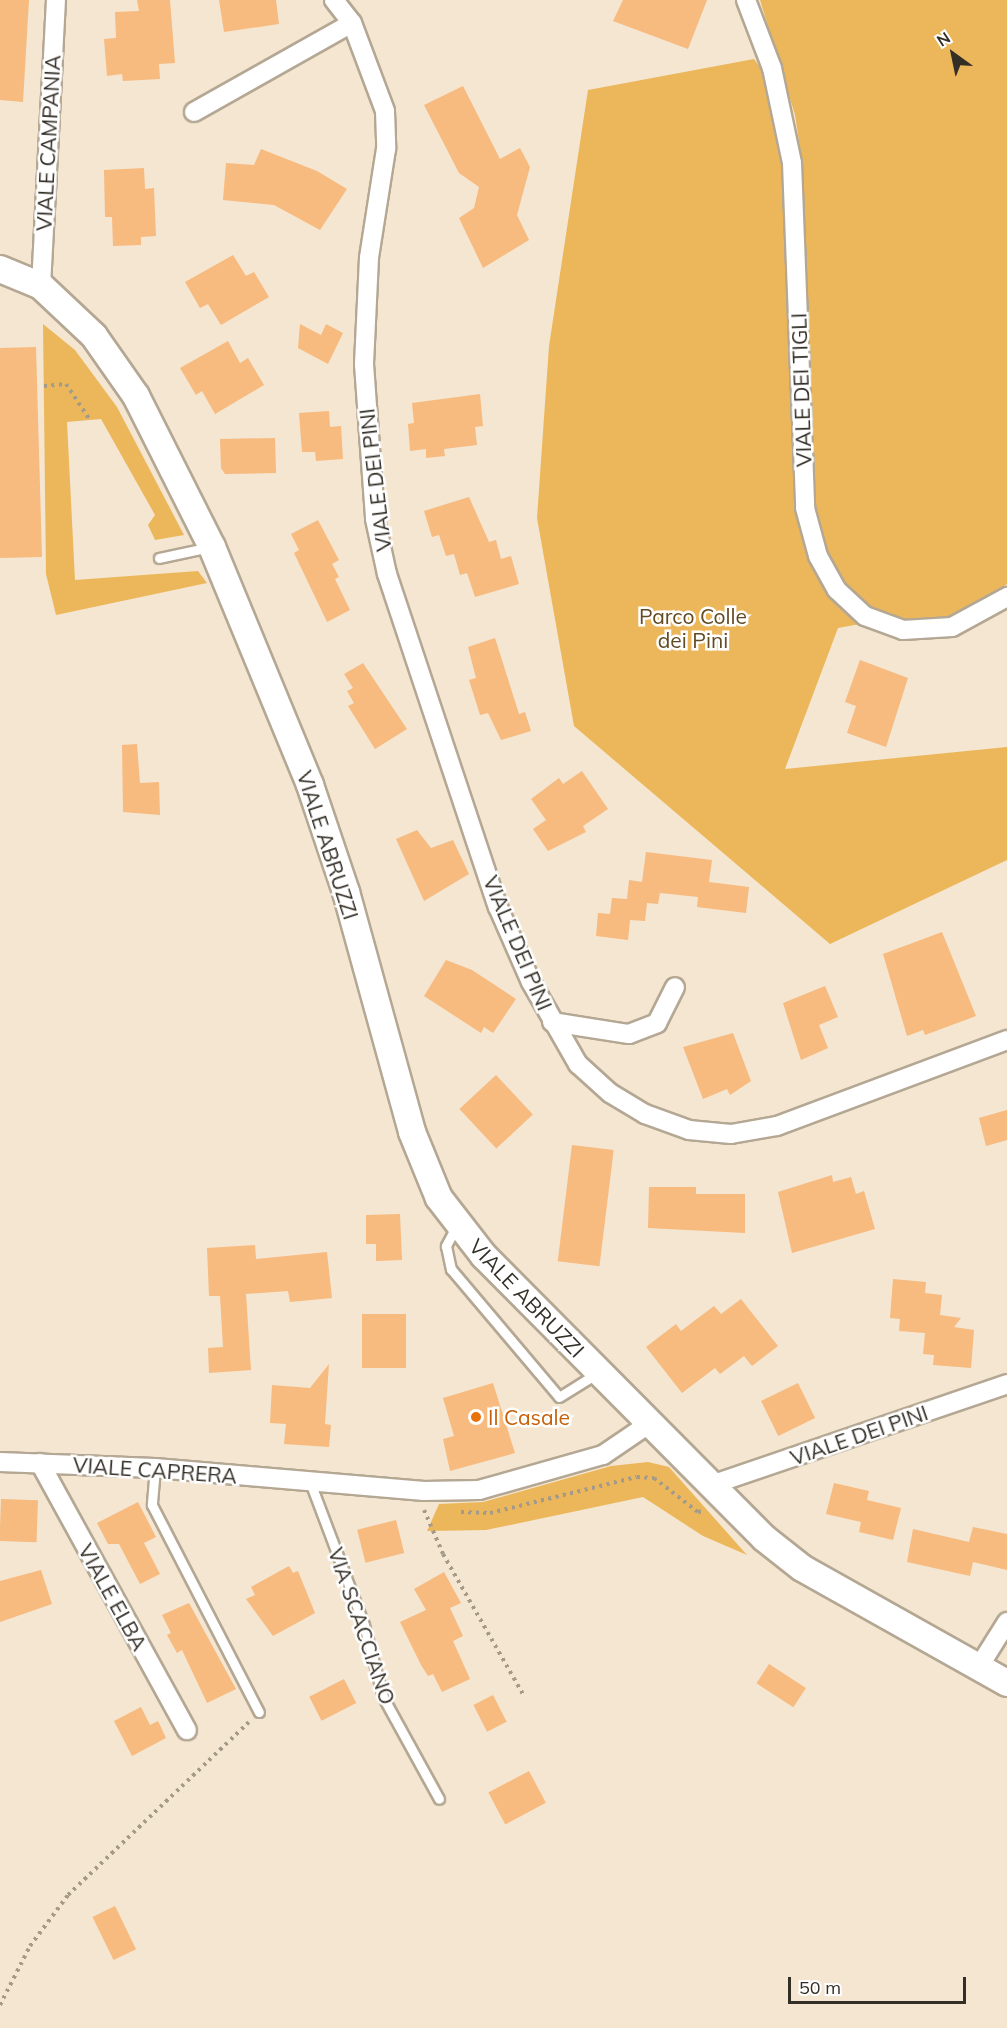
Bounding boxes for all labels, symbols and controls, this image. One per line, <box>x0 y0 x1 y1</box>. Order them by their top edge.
north arrow <box>923 24 983 84</box>
text: N <box>933 27 954 51</box>
street label: VIALE CAMPANIA <box>31 54 65 232</box>
street label: VIALE DEI TIGLI <box>786 313 816 467</box>
street label: VIALE DEI PINI <box>354 407 396 553</box>
park label: Parco Colle dei Pini <box>639 603 747 653</box>
street label: VIALE ABRUZZI <box>292 767 364 923</box>
street label: VIALE DEI PINI <box>478 872 558 1014</box>
street label: VIALE ABRUZZI <box>464 1234 590 1362</box>
street label: VIALE DEI PINI <box>787 1400 931 1470</box>
place label: Il Casale <box>488 1404 570 1430</box>
marker: Il Casale <box>469 1410 483 1424</box>
street label: VIALE CAPRERA <box>72 1452 238 1488</box>
street label: VIALE ELBA <box>73 1539 153 1655</box>
street label: VIA SCACCIANO <box>323 1544 401 1708</box>
scale bar <box>791 1965 970 2003</box>
text: 50 m <box>799 1976 841 1999</box>

